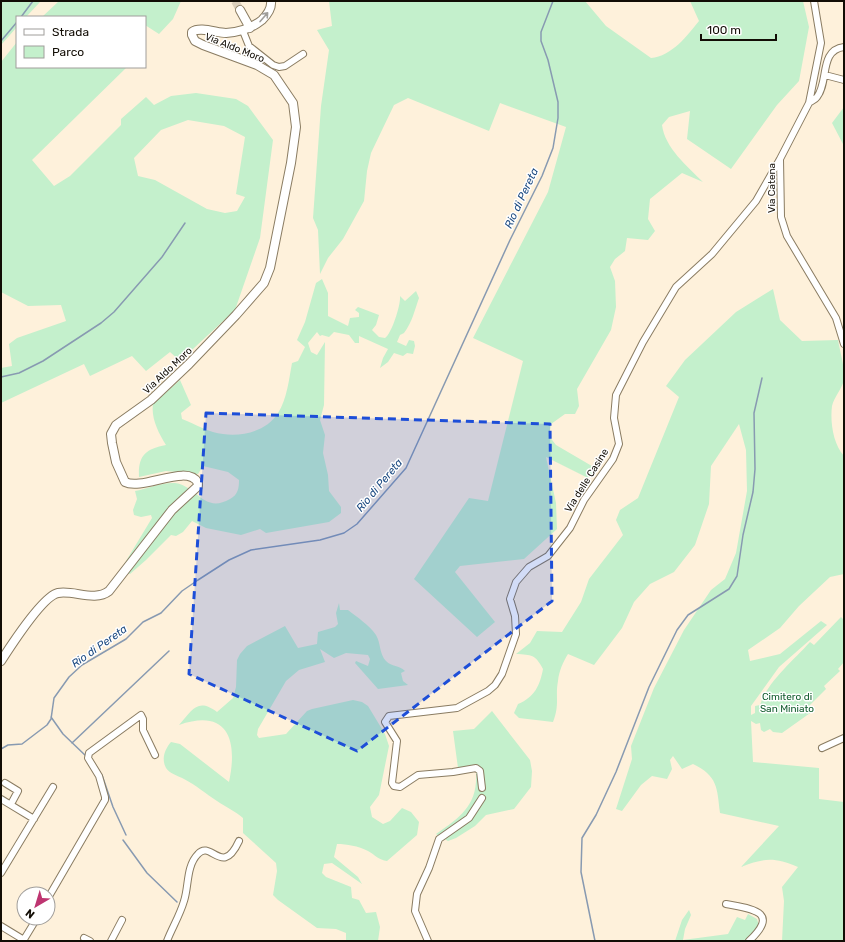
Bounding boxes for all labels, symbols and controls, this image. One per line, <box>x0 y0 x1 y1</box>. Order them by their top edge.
one-way arrow <box>260 11 268 22</box>
legend <box>16 16 146 68</box>
scale bar <box>701 16 776 42</box>
text: 100 m <box>707 23 741 37</box>
text: Strada <box>52 25 89 39</box>
street label: Via Aldo Moro <box>203 31 266 65</box>
text: Parco <box>52 45 84 59</box>
street label: Via Catena <box>766 163 778 213</box>
water label: Rio di Pereta <box>502 166 541 230</box>
street label: Via Aldo Moro <box>141 345 195 397</box>
street label: Via delle Casine <box>562 446 611 515</box>
water label: Rio di Pereta <box>354 456 406 514</box>
water label: Rio di Pereta <box>69 622 130 670</box>
park label: Cimitero di San Miniato <box>760 691 814 715</box>
north arrow <box>16 886 56 926</box>
text: N <box>23 906 37 921</box>

